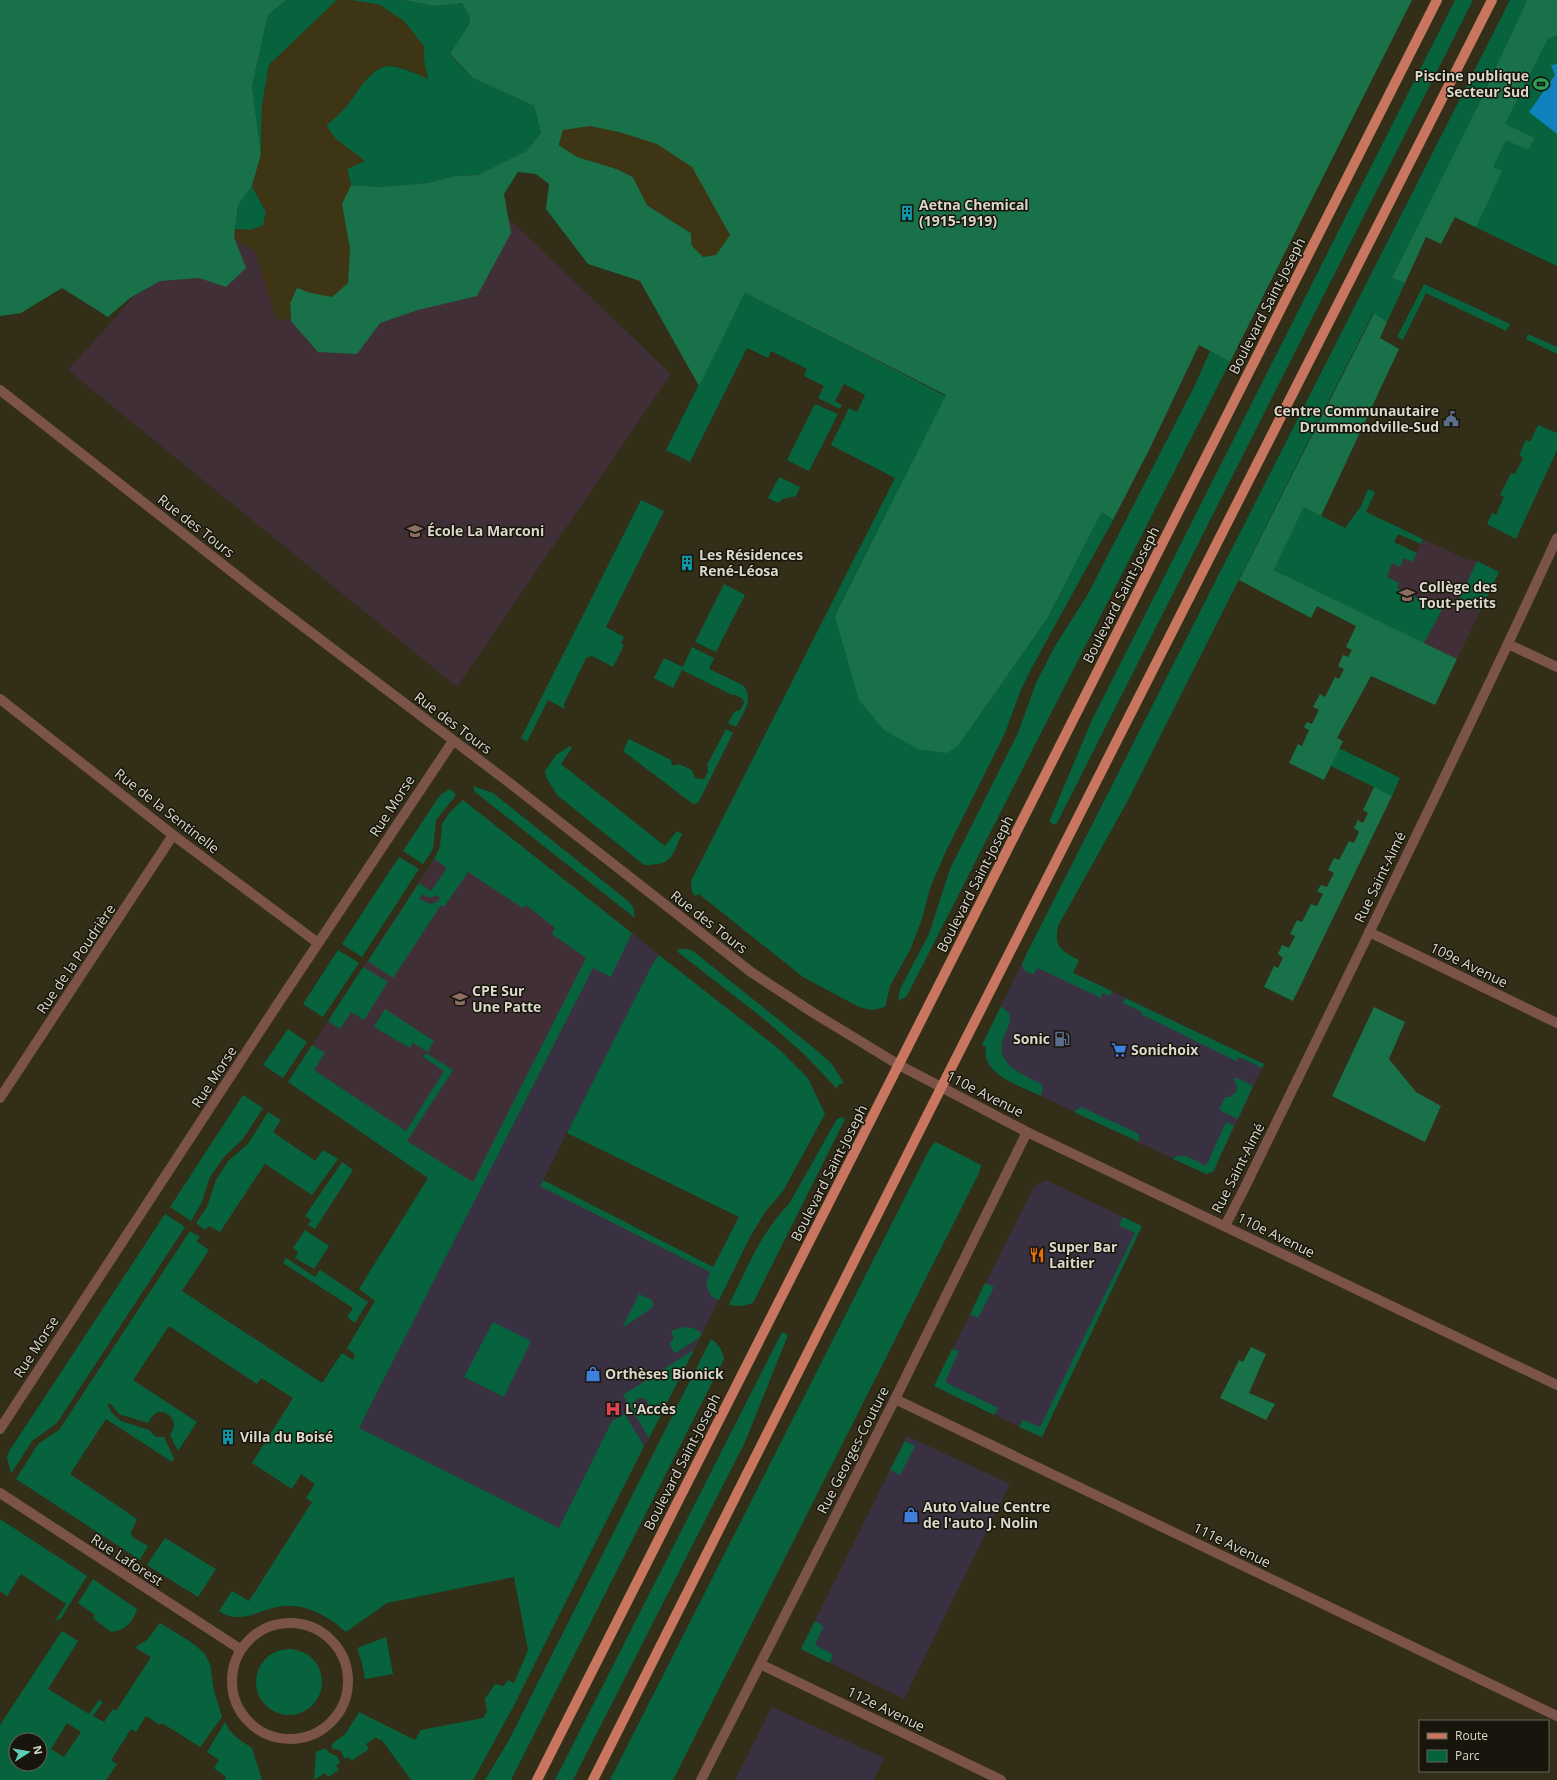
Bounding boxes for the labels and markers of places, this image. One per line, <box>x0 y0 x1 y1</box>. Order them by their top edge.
place label: Piscine publique Secteur Sud <box>1415 66 1529 101</box>
sports icon: Piscine publique Secteur Sud <box>1532 75 1550 93</box>
place label: Aetna Chemical (1915-1919) <box>919 195 1029 230</box>
building icon: Aetna Chemical (1915-1919) <box>898 204 916 222</box>
place label: Centre Communautaire Drummondville-Sud <box>1274 401 1439 436</box>
public building icon: Centre Communautaire Drummondville-Sud <box>1442 410 1460 428</box>
place label: École La Marconi <box>427 521 544 540</box>
school or university icon: École La Marconi <box>406 522 424 540</box>
place label: Les Résidences René-Léosa <box>699 545 803 580</box>
building icon: Les Résidences René-Léosa <box>678 554 696 572</box>
place label: Collège des Tout-petits <box>1419 577 1497 612</box>
school or university icon: Collège des Tout-petits <box>1398 586 1416 604</box>
place label: CPE Sur Une Patte <box>472 981 541 1016</box>
school or university icon: CPE Sur Une Patte <box>451 990 469 1008</box>
place label: Sonic <box>1013 1029 1050 1048</box>
fuel station icon: Sonic <box>1053 1030 1071 1048</box>
place label: Sonichoix <box>1131 1040 1199 1059</box>
supermarket icon: Sonichoix <box>1110 1041 1128 1059</box>
place label: Super Bar Laitier <box>1049 1237 1118 1272</box>
restaurant icon: Super Bar Laitier <box>1028 1246 1046 1264</box>
place label: Orthèses Bionick <box>605 1364 724 1383</box>
shop icon: Orthèses Bionick <box>584 1365 602 1383</box>
place label: L'Accès <box>625 1399 676 1418</box>
hospital icon: L'Accès <box>604 1400 622 1418</box>
place label: Villa du Boisé <box>240 1427 333 1446</box>
building icon: Villa du Boisé <box>219 1428 237 1446</box>
place label: Auto Value Centre de l'auto J. Nolin <box>923 1497 1050 1532</box>
shop icon: Auto Value Centre de l'auto J. Nolin <box>902 1506 920 1524</box>

